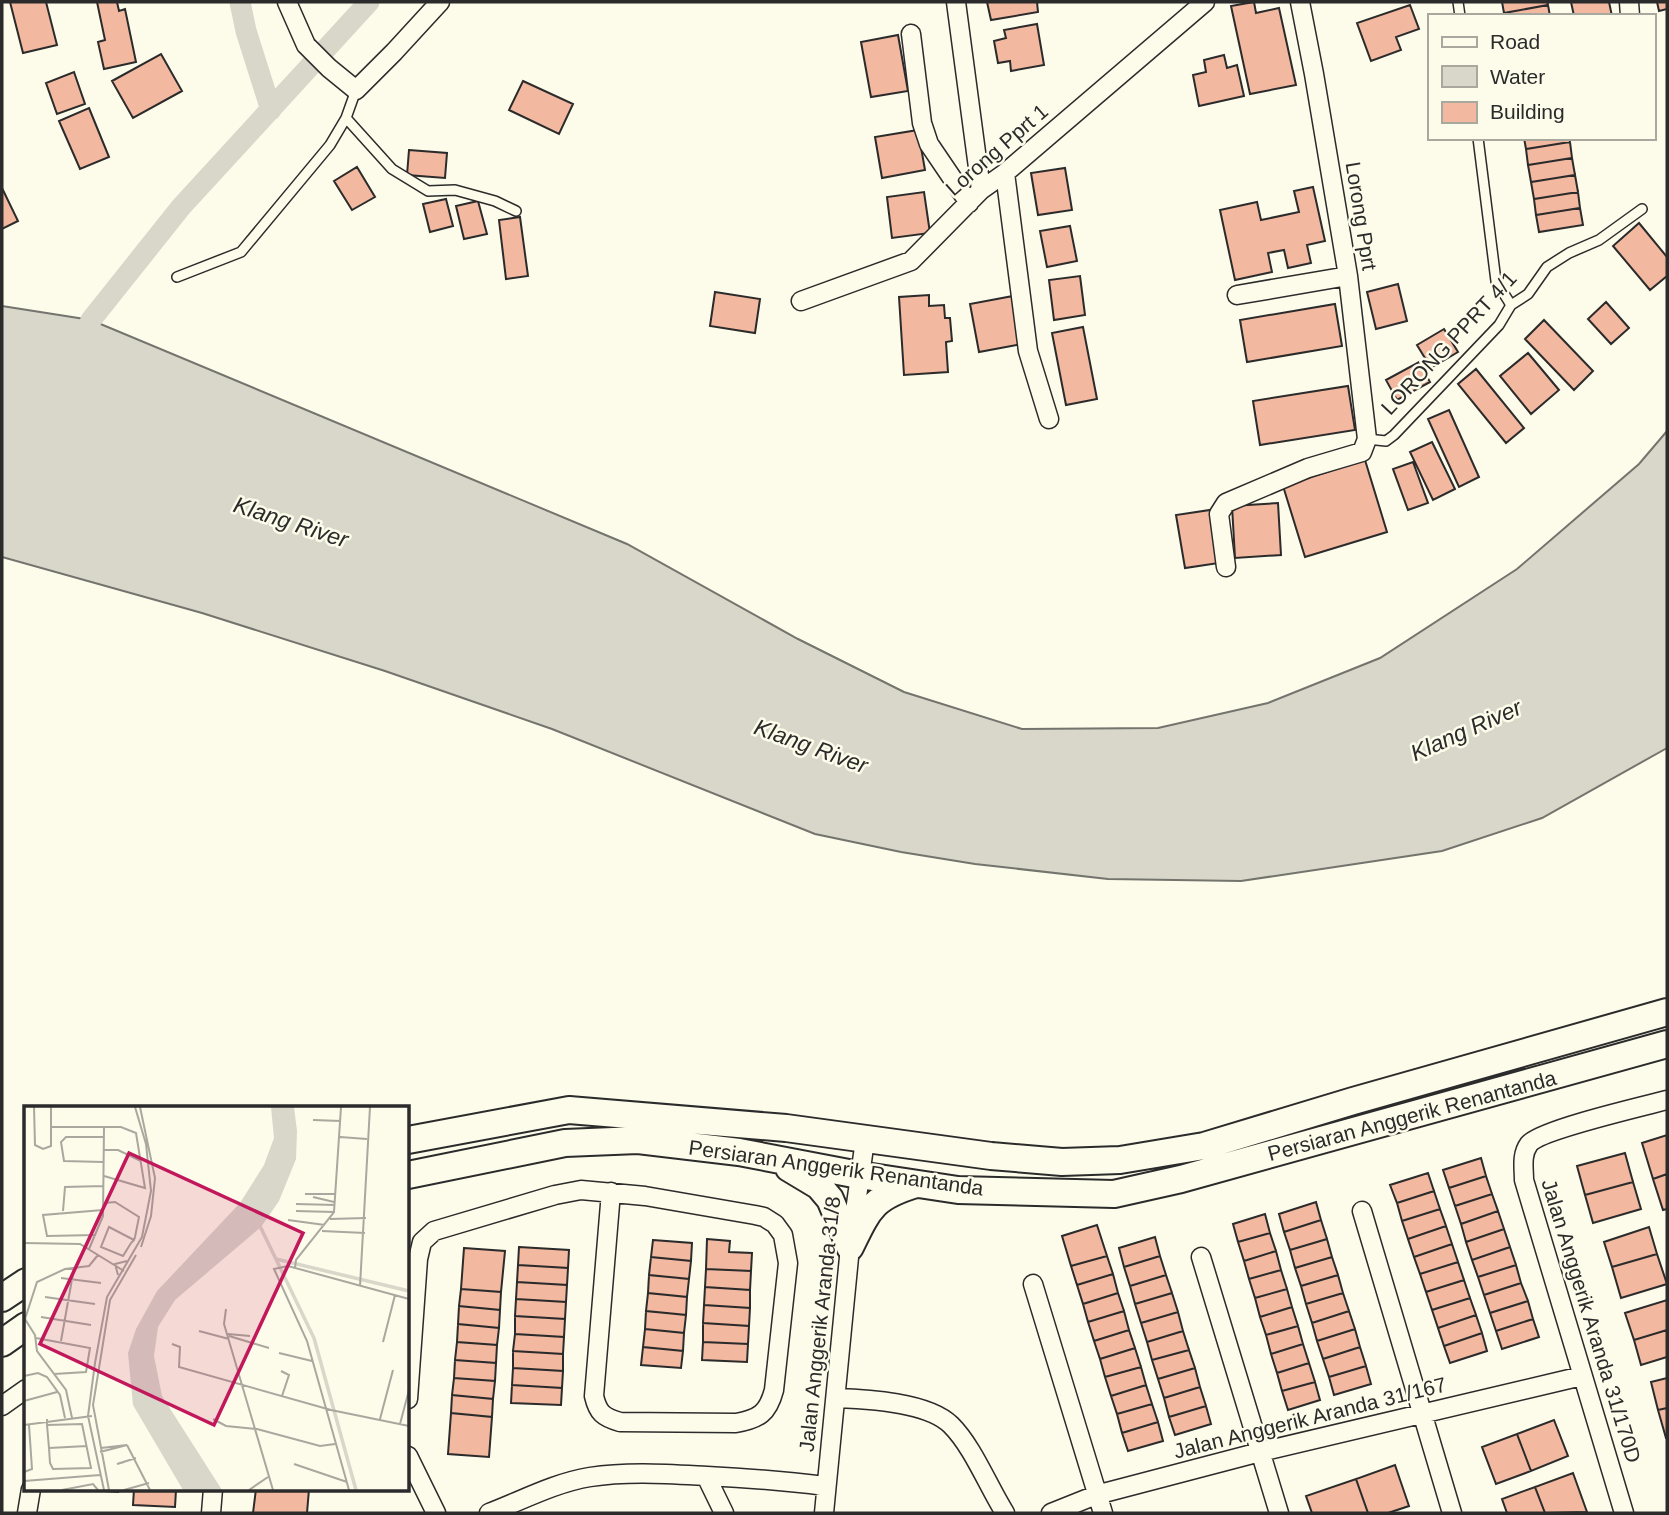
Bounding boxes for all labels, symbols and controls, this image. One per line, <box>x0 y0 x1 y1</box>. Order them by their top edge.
legend <box>1428 14 1655 140</box>
text: Road <box>1490 30 1540 53</box>
text: Water <box>1490 65 1545 88</box>
street label: Lorong Pprt 1 <box>941 99 1052 200</box>
text: Building <box>1490 100 1565 123</box>
street label: Lorong Pprt <box>1342 160 1381 272</box>
street label: LORONG PPRT 4/1 <box>1376 266 1521 419</box>
water label: Klang River <box>230 491 353 553</box>
water label: Klang River <box>1406 693 1527 766</box>
water label: Klang River <box>751 713 873 779</box>
street label: Persiaran Anggerik Renantanda <box>1265 1066 1559 1165</box>
inset map <box>24 1106 410 1490</box>
street label: Persiaran Anggerik Renantanda <box>687 1135 985 1200</box>
street label: Jalan Anggerik Aranda 31/170D <box>1537 1176 1646 1465</box>
street label: Jalan Anggerik Aranda 31/8 <box>795 1195 844 1453</box>
street label: Jalan Anggerik Aranda 31/167 <box>1171 1372 1449 1463</box>

